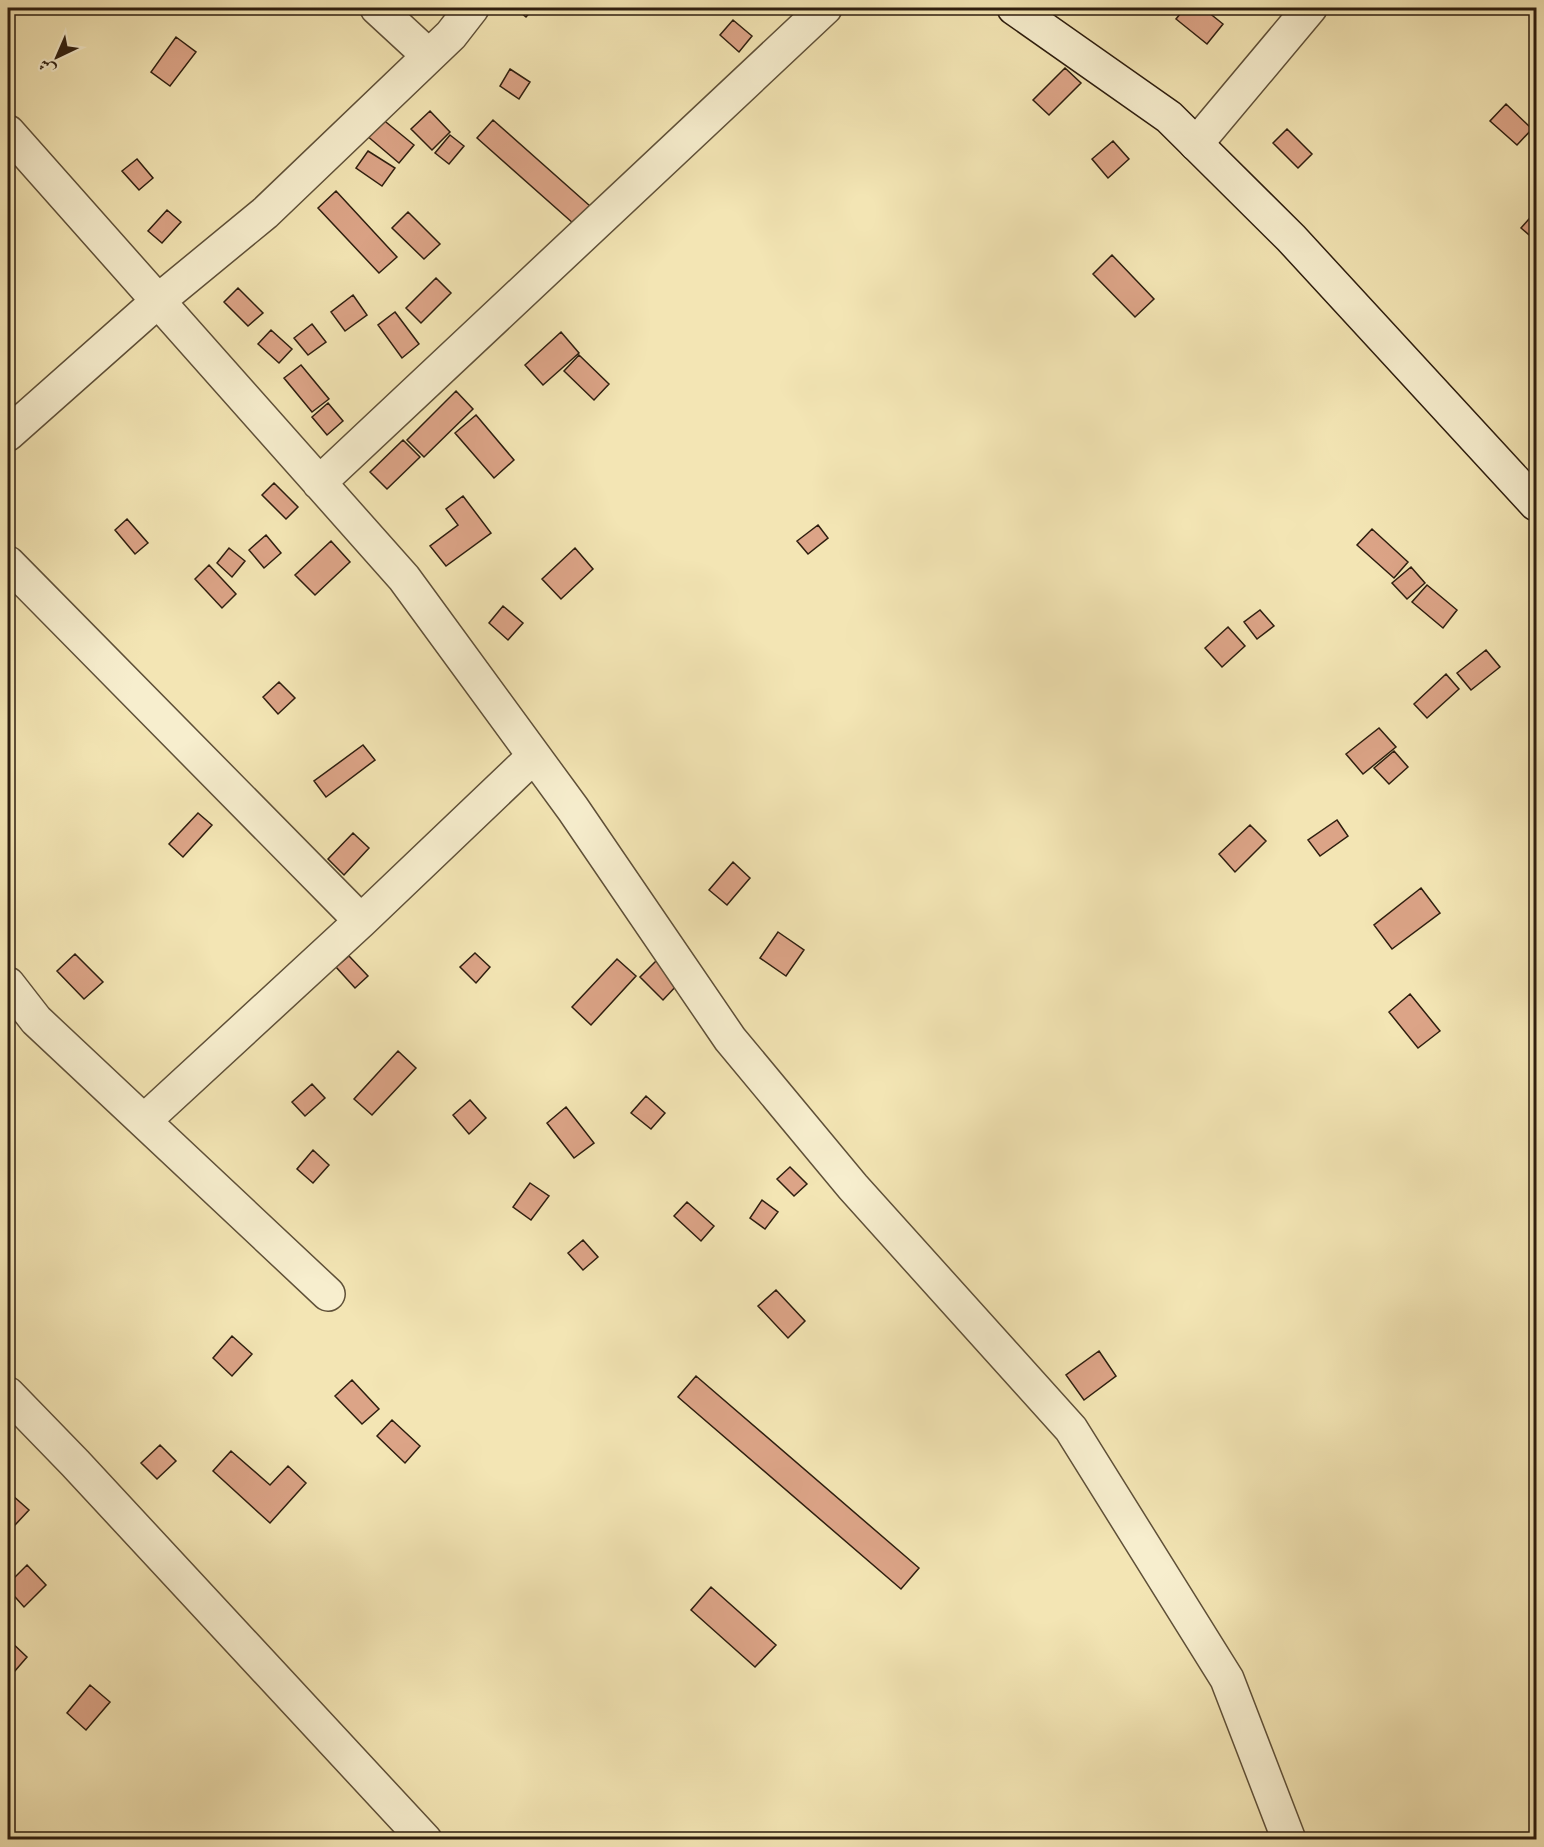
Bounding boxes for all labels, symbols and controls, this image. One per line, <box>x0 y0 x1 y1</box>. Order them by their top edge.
north arrow <box>27 27 87 87</box>
text: ش <box>34 55 59 80</box>

